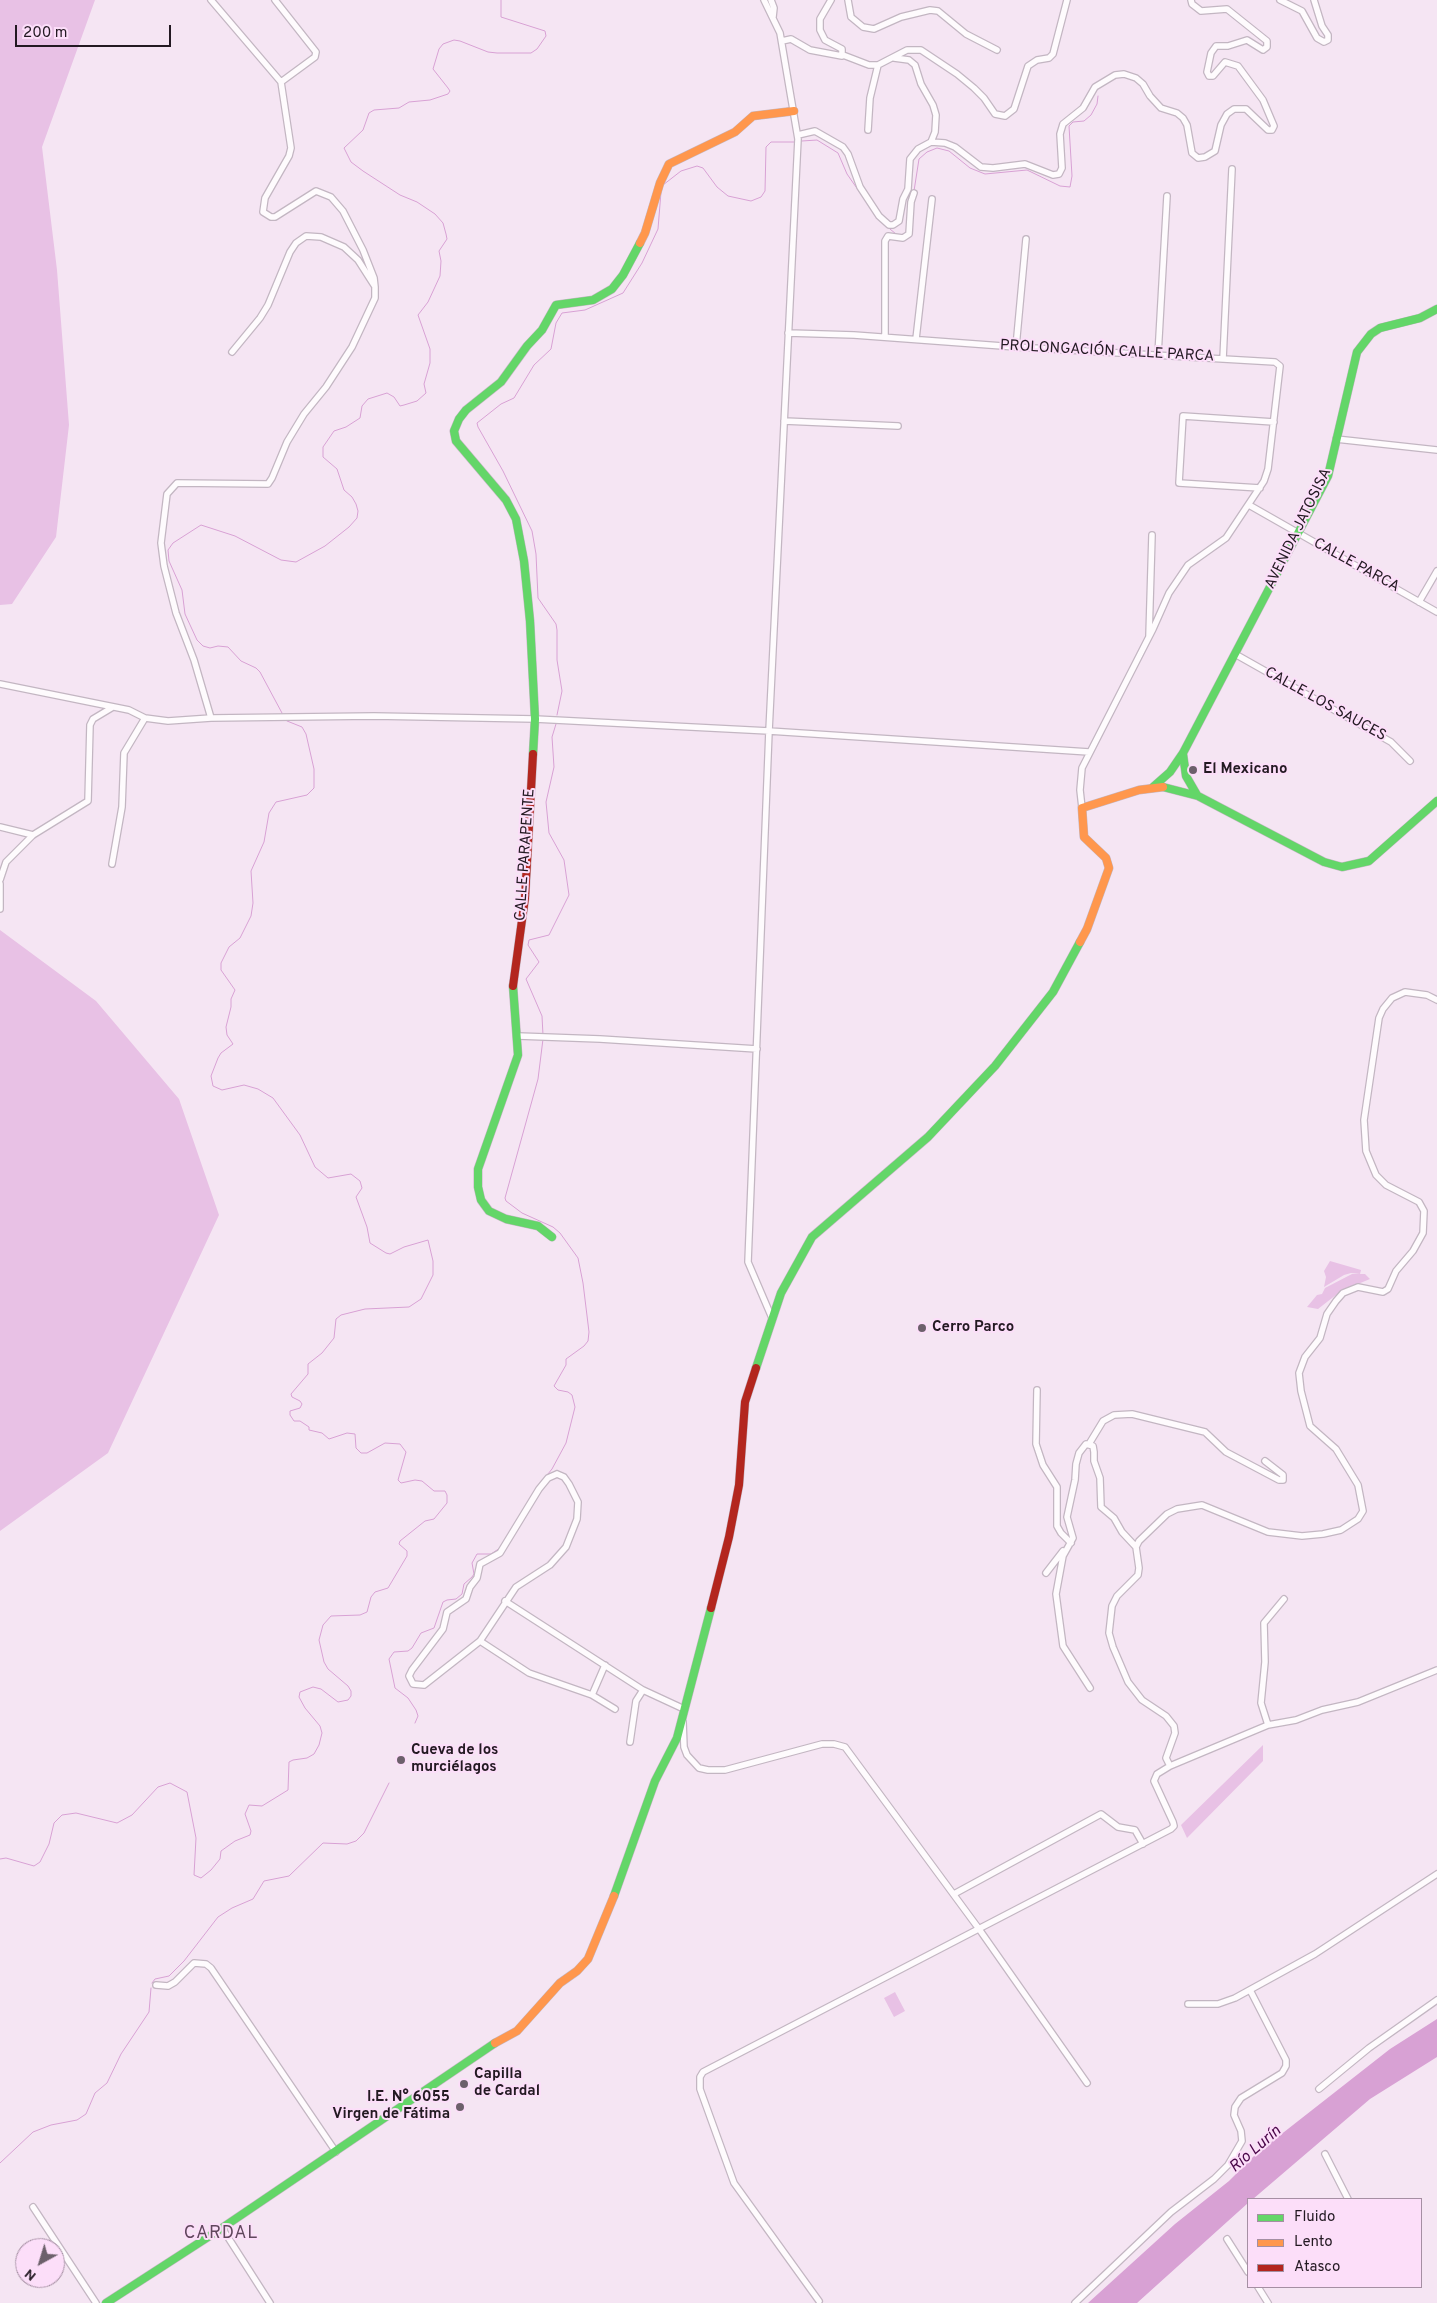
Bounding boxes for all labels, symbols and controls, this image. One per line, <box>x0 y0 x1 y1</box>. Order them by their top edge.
scale bar <box>18 15 174 47</box>
text: 200 m <box>23 24 68 43</box>
street label: PROLONGACIÓN CALLE PARCA <box>1000 337 1214 367</box>
street label: AVENIDA JATOSISA <box>1262 466 1336 592</box>
street label: CALLE PARCA <box>1310 535 1402 597</box>
street label: CALLE LOS SAUCES <box>1261 664 1389 746</box>
place label: El Mexicano <box>1203 761 1287 779</box>
marker: El Mexicano <box>1187 764 1199 776</box>
street label: CALLE PARAPENTE <box>512 788 540 922</box>
place label: Cerro Parco <box>932 1319 1014 1337</box>
marker: Cerro Parco <box>916 1322 928 1334</box>
place label: Cueva de los murciélagos <box>411 1742 498 1777</box>
marker: Cueva de los murciélagos <box>395 1754 407 1766</box>
place label: Capilla de Cardal <box>474 2066 540 2101</box>
marker: Capilla de Cardal <box>458 2078 470 2090</box>
place label: I.E. N° 6055 Virgen de Fátima <box>332 2089 450 2124</box>
marker: I.E. N° 6055 Virgen de Fátima <box>454 2101 466 2113</box>
water label: Río Lurín <box>1226 2122 1286 2178</box>
legend <box>1247 2198 1422 2288</box>
text: Fluido <box>1294 2208 1335 2227</box>
district label: CARDAL <box>183 2223 259 2245</box>
text: Lento <box>1294 2233 1333 2252</box>
north arrow <box>15 2238 65 2288</box>
text: Atasco <box>1294 2258 1340 2277</box>
text: N <box>22 2264 40 2284</box>

